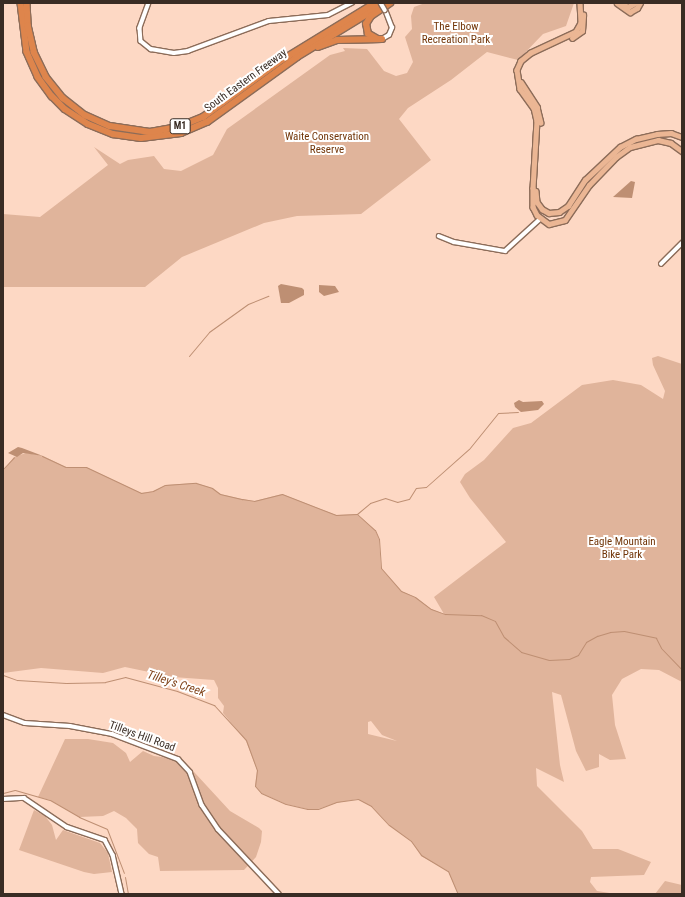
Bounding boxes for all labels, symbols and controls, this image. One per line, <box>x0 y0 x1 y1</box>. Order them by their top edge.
park label: The Elbow Recreation Park <box>422 21 490 47</box>
street label: South Eastern Freeway <box>202 47 290 115</box>
road number: M1 <box>169 118 191 134</box>
park label: Waite Conservation Reserve <box>285 131 369 157</box>
park label: Eagle Mountain Bike Park <box>588 536 656 562</box>
water label: Tilley's Creek <box>145 668 207 700</box>
street label: Tilleys Hill Road <box>107 719 177 755</box>

